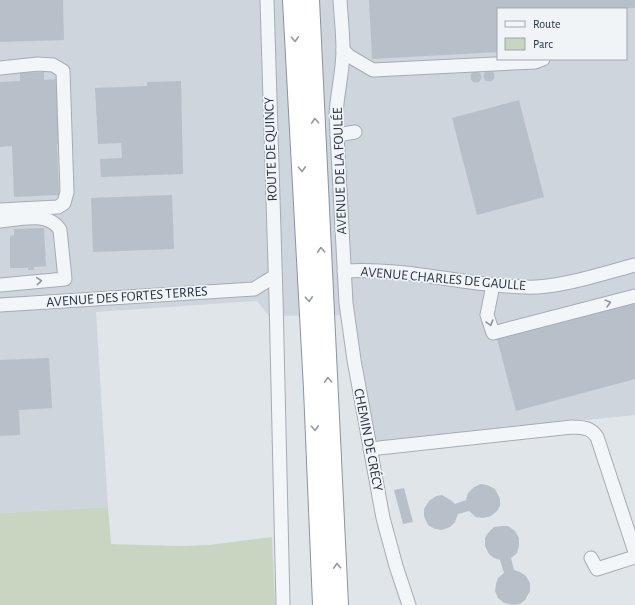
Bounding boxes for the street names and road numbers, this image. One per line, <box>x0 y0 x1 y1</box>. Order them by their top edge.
street label: ROUTE DE QUINCY <box>262 96 280 202</box>
street label: AVENUE DE LA FOULÉE <box>328 107 349 235</box>
street label: AVENUE CHARLES DE GAULLE <box>360 265 526 293</box>
street label: AVENUE DES FORTES TERRES <box>46 284 208 310</box>
street label: CHEMIN DE CRÉCY <box>351 387 388 493</box>

